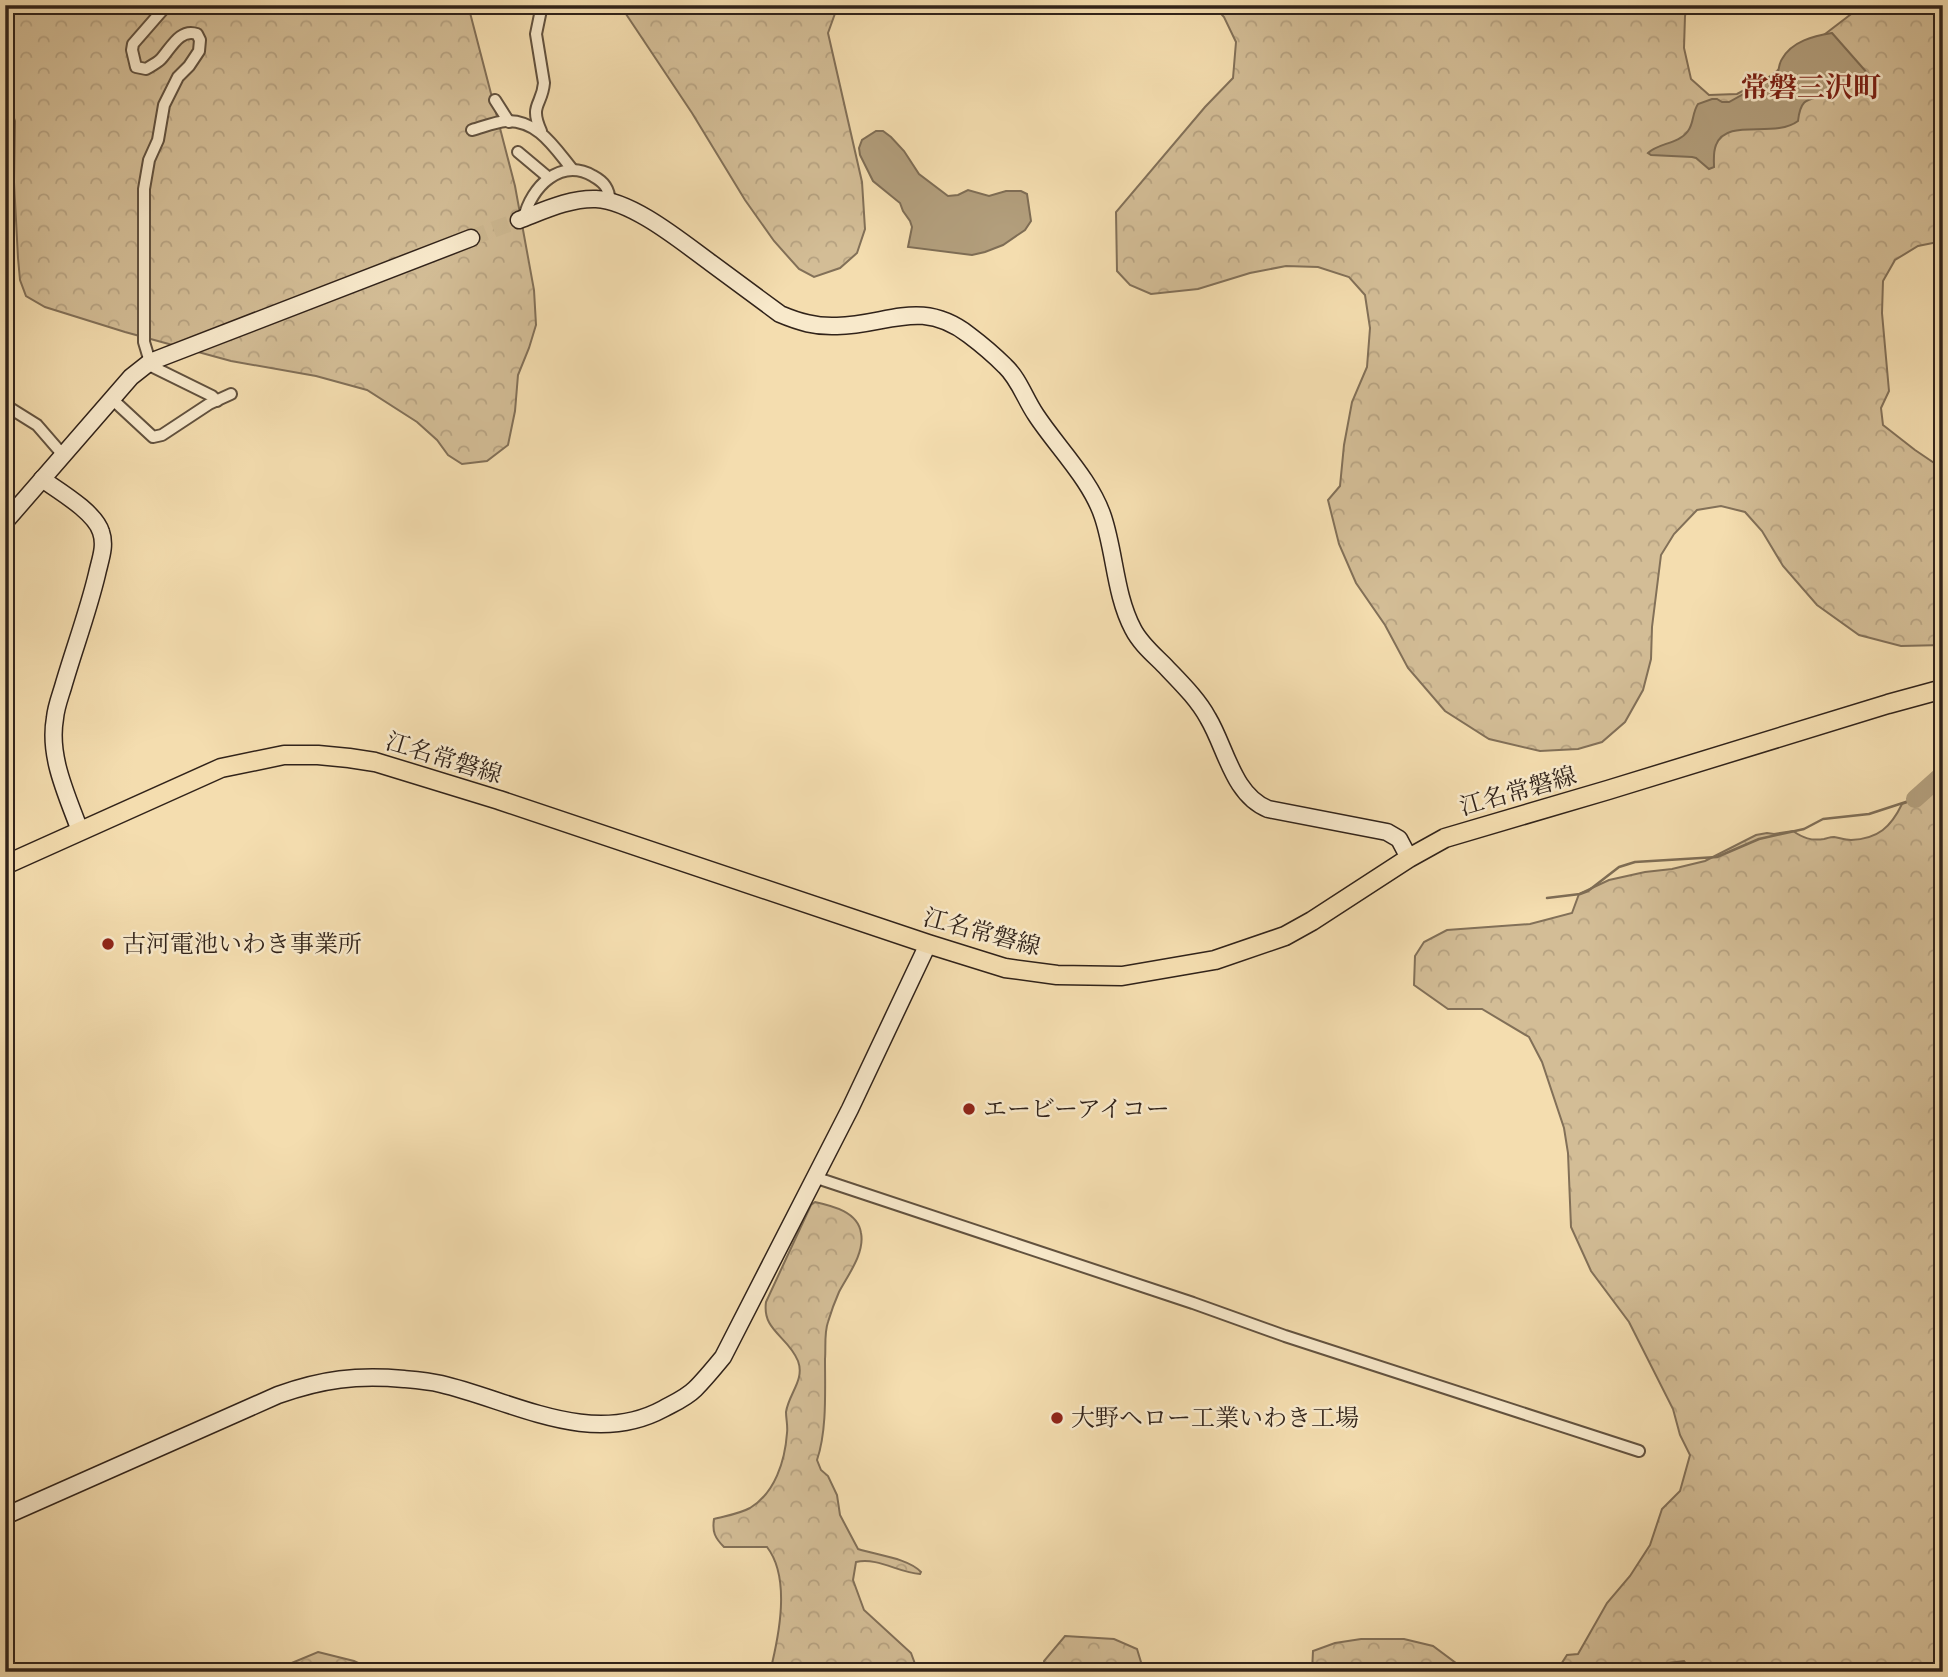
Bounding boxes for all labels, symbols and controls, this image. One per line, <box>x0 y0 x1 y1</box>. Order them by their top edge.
district label: 常磐三沢町 <box>1741 72 1881 104</box>
street label: 江名常磐線 <box>383 728 505 789</box>
street label: 江名常磐線 <box>1457 762 1580 821</box>
street label: 江名常磐線 <box>920 904 1043 961</box>
place label: 古河電池いわき事業所 <box>122 931 362 958</box>
marker: 古河電池いわき事業所 <box>100 936 116 952</box>
place label: エービーアイコー <box>983 1098 1170 1123</box>
marker: エービーアイコー <box>961 1101 977 1117</box>
place label: 大野ヘロー工業いわき工場 <box>1071 1405 1359 1432</box>
marker: 大野ヘロー工業いわき工場 <box>1049 1410 1065 1426</box>

